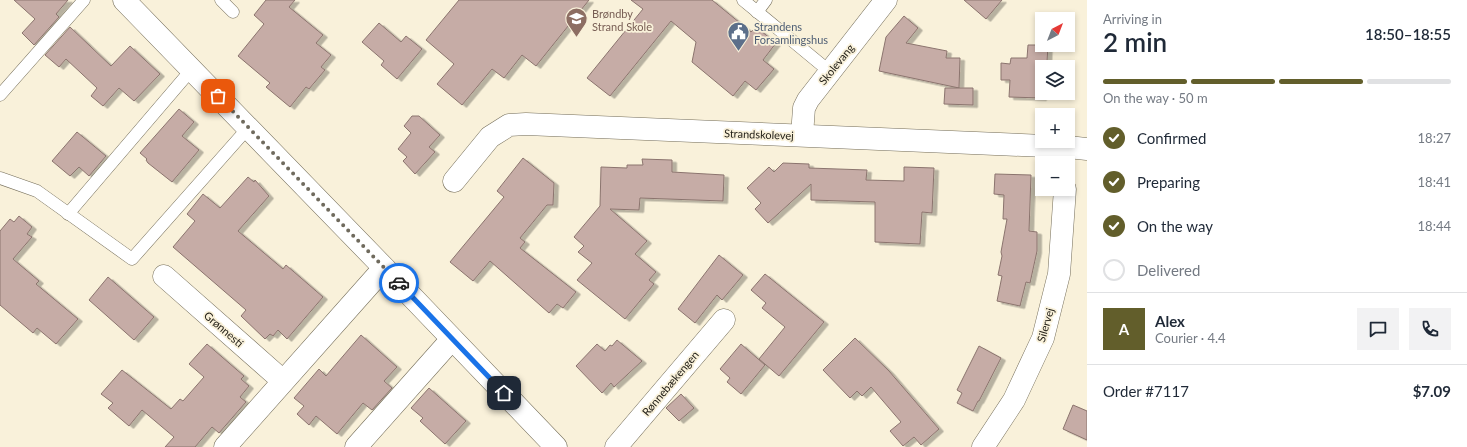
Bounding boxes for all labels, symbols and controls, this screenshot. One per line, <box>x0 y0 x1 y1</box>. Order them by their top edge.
school or university icon: Brøndby Strand Skole <box>563 6 589 39</box>
place label: Brøndby Strand Skole <box>592 7 652 33</box>
text: Arriving in <box>1103 11 1162 27</box>
north arrow <box>1035 12 1075 52</box>
map controls <box>1035 12 1075 196</box>
public building icon: Strandens Forsamlingshus <box>726 19 752 52</box>
place label: Strandens Forsamlingshus <box>754 20 828 46</box>
text: 18:50–18:55 <box>1365 25 1451 43</box>
text: 2 min <box>1103 26 1167 58</box>
street label: Skolevang <box>816 41 856 87</box>
button: layers <box>1035 60 1075 100</box>
pin <box>201 79 235 113</box>
icon: bag <box>207 85 229 107</box>
text: On the way · 50 m <box>1103 90 1208 106</box>
button: + <box>1035 108 1075 148</box>
street label: Strandskolevej <box>724 126 795 142</box>
icon: check <box>1103 127 1125 149</box>
text: Confirmed <box>1137 129 1206 147</box>
text: 18:27 <box>1418 130 1451 146</box>
button: − <box>1035 156 1075 196</box>
icon: check <box>1103 171 1125 193</box>
text: Preparing <box>1137 173 1200 191</box>
text: 18:41 <box>1418 174 1451 190</box>
icon: check <box>1103 215 1125 237</box>
text: On the way <box>1137 217 1213 235</box>
text: 18:44 <box>1418 218 1451 234</box>
text: Delivered <box>1137 261 1200 279</box>
courier <box>379 263 419 303</box>
icon: car <box>388 272 410 294</box>
street label: Silervej <box>1034 306 1056 344</box>
street label: Grønnesti <box>202 308 246 350</box>
button: chat <box>1357 308 1399 350</box>
button: phone <box>1409 308 1451 350</box>
text: Alex <box>1155 312 1185 330</box>
text: A <box>1119 320 1129 338</box>
text: Courier · 4.4 <box>1155 330 1226 346</box>
street label: Rønnebækengen <box>639 348 701 418</box>
pin <box>487 376 521 410</box>
icon: home <box>493 382 515 404</box>
text: Order #7117 <box>1103 382 1189 400</box>
text: $7.09 <box>1413 382 1451 400</box>

